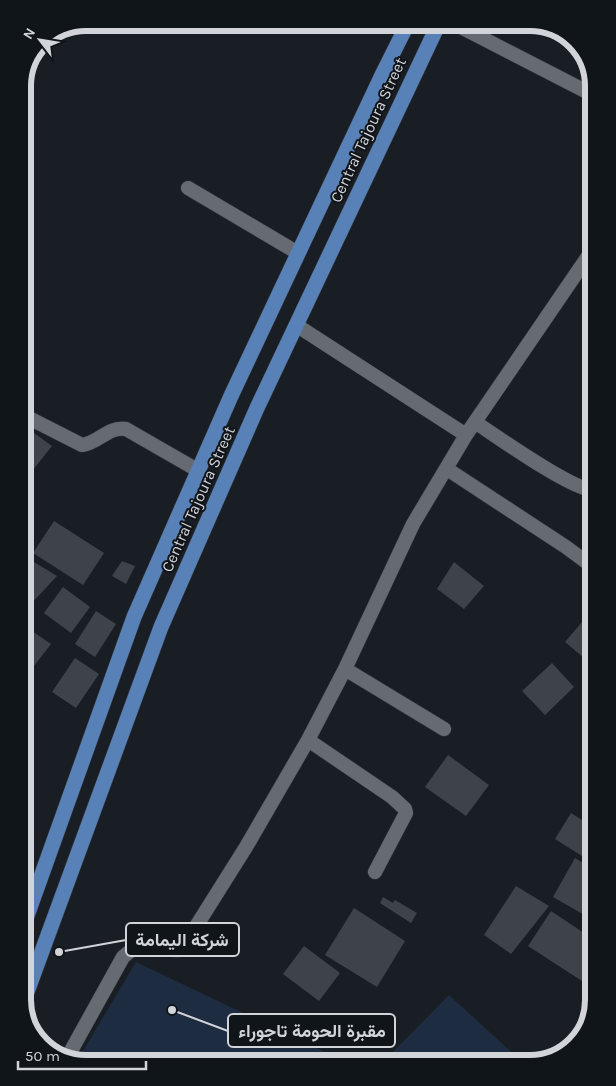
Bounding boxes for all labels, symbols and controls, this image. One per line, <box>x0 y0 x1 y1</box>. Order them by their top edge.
north arrow <box>15 15 65 65</box>
text: N <box>19 25 39 42</box>
street label: Central Tajoura Street <box>326 55 410 205</box>
street label: Central Tajoura Street <box>157 423 239 575</box>
callout: شركة اليمامة <box>126 923 239 956</box>
text: شركة اليمامة <box>135 929 229 951</box>
callout: مقبرة الحومة تاجوراء <box>228 1014 395 1047</box>
text: مقبرة الحومة تاجوراء <box>238 1020 386 1042</box>
scale bar <box>18 1038 145 1070</box>
text: 50 m <box>25 1047 60 1065</box>

